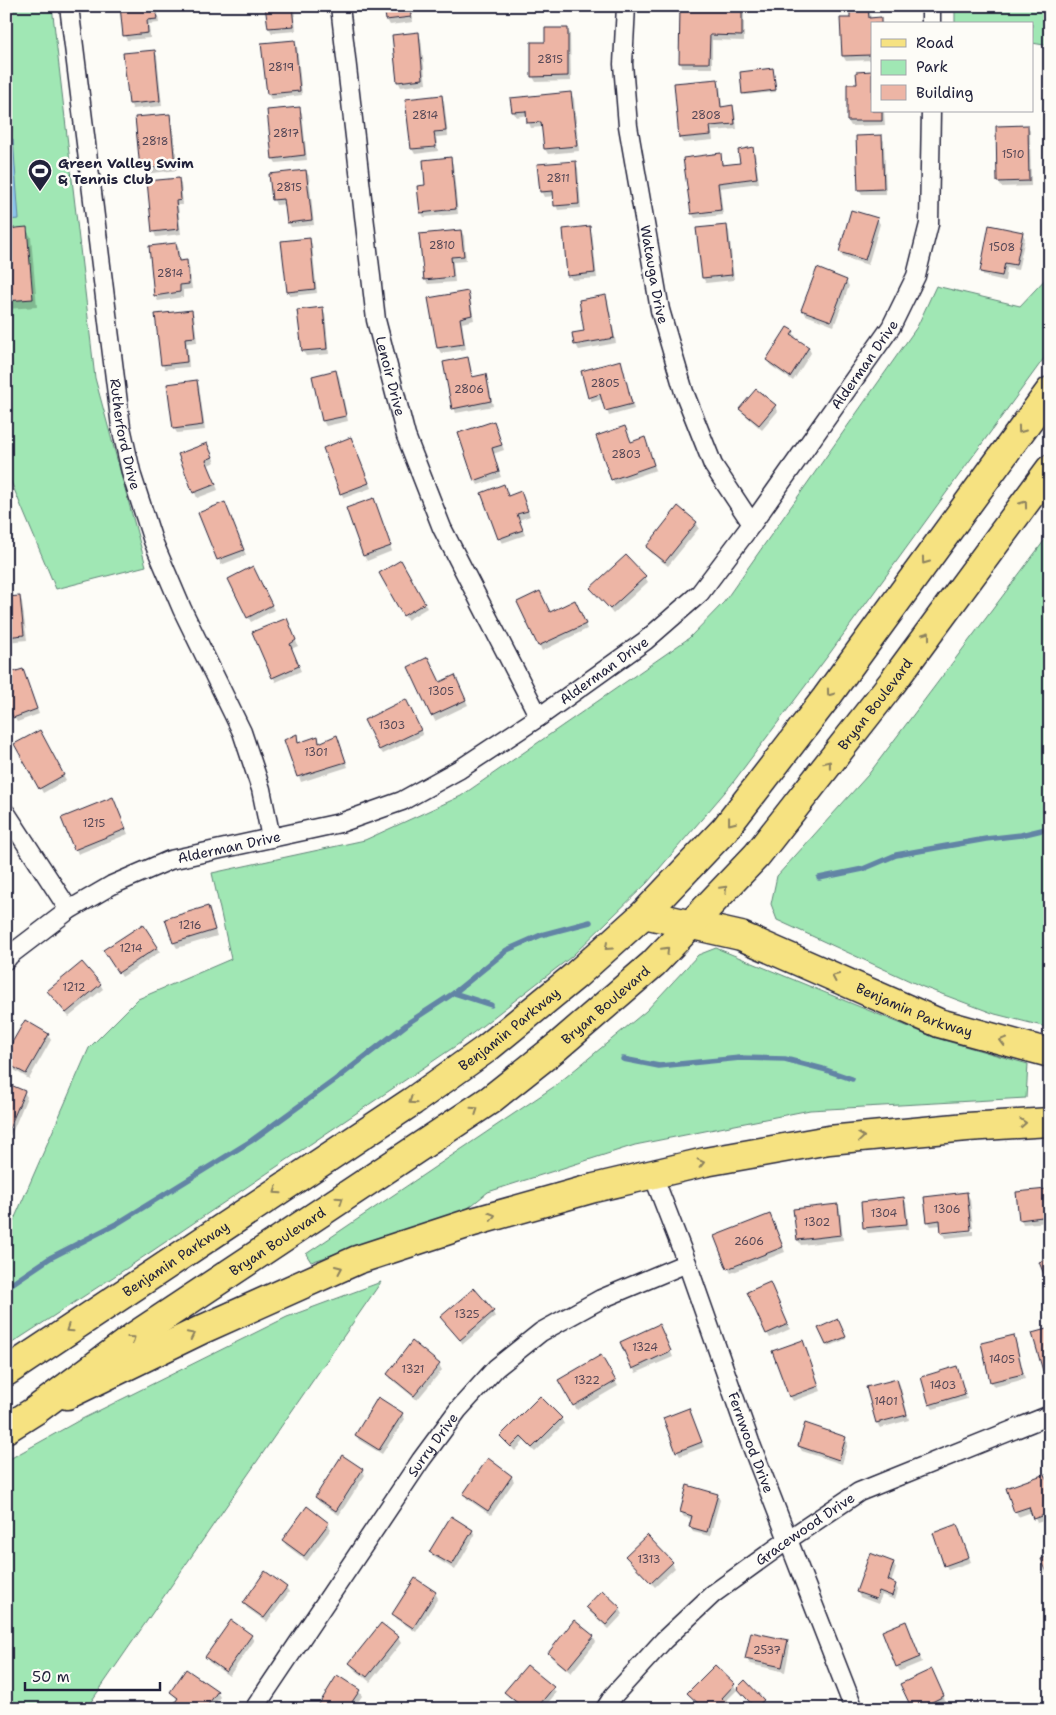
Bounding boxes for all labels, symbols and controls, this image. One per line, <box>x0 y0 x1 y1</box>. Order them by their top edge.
legend <box>871 22 1034 112</box>
text: Road <box>916 33 954 53</box>
house number: 2815 <box>537 52 563 67</box>
text: Park <box>916 57 948 77</box>
house number: 2819 <box>268 60 294 75</box>
text: Building <box>916 83 973 103</box>
house number: 2814 <box>412 108 439 123</box>
house number: 2808 <box>691 108 721 123</box>
house number: 2817 <box>273 126 299 141</box>
house number: 2818 <box>142 134 168 149</box>
house number: 1510 <box>1002 147 1024 162</box>
place label: Green Valley Swim & Tennis Club <box>58 154 194 188</box>
sports icon: Green Valley Swim & Tennis Club <box>27 158 53 192</box>
house number: 2811 <box>546 171 570 186</box>
house number: 2815 <box>276 180 302 195</box>
street label: Watauga Drive <box>636 224 673 326</box>
house number: 2810 <box>429 238 455 253</box>
house number: 1508 <box>989 240 1015 255</box>
house number: 2814 <box>157 266 184 281</box>
street label: Alderman Drive <box>827 317 902 413</box>
street label: Lenoir Drive <box>372 334 409 418</box>
house number: 2805 <box>590 376 620 391</box>
street label: Rutherford Drive <box>106 378 145 492</box>
house number: 2806 <box>454 382 484 397</box>
one-way arrow <box>1018 424 1027 434</box>
house number: 2803 <box>611 447 641 462</box>
one-way arrow <box>1018 501 1026 510</box>
one-way arrow <box>922 555 931 565</box>
one-way arrow <box>921 631 930 641</box>
street label: Alderman Drive <box>556 632 652 708</box>
street label: Bryan Boulevard <box>834 654 916 754</box>
house number: 1305 <box>428 684 454 699</box>
one-way arrow <box>827 687 835 696</box>
house number: 1303 <box>379 718 405 733</box>
house number: 1301 <box>304 745 328 760</box>
one-way arrow <box>823 761 831 770</box>
house number: 1215 <box>83 816 105 831</box>
one-way arrow <box>728 816 736 825</box>
street label: Alderman Drive <box>176 827 283 867</box>
one-way arrow <box>718 885 727 894</box>
house number: 1216 <box>178 918 202 933</box>
house number: 1214 <box>120 941 143 956</box>
one-way arrow <box>605 941 614 950</box>
one-way arrow <box>660 946 669 955</box>
street label: Bryan Boulevard <box>557 962 654 1048</box>
one-way arrow <box>831 973 840 984</box>
street label: Benjamin Parkway <box>853 979 975 1041</box>
house number: 1212 <box>63 980 85 995</box>
street label: Benjamin Parkway <box>455 983 563 1075</box>
one-way arrow <box>999 1036 1007 1046</box>
one-way arrow <box>408 1095 418 1104</box>
one-way arrow <box>469 1107 479 1116</box>
one-way arrow <box>1019 1118 1027 1129</box>
one-way arrow <box>857 1132 865 1143</box>
one-way arrow <box>696 1158 705 1169</box>
one-way arrow <box>273 1185 283 1194</box>
one-way arrow <box>334 1197 343 1206</box>
house number: 1306 <box>934 1202 960 1217</box>
street label: Bryan Boulevard <box>226 1203 329 1280</box>
house number: 1304 <box>871 1206 898 1221</box>
one-way arrow <box>488 1212 496 1222</box>
house number: 1302 <box>804 1215 830 1230</box>
street label: Benjamin Parkway <box>119 1217 233 1301</box>
house number: 2606 <box>734 1234 764 1249</box>
one-way arrow <box>334 1264 343 1275</box>
house number: 1325 <box>454 1307 480 1322</box>
one-way arrow <box>65 1323 74 1333</box>
one-way arrow <box>185 1332 194 1342</box>
one-way arrow <box>126 1336 136 1345</box>
house number: 1324 <box>632 1340 658 1355</box>
house number: 1405 <box>989 1352 1015 1367</box>
house number: 1321 <box>402 1362 424 1377</box>
house number: 1322 <box>574 1373 600 1388</box>
house number: 1403 <box>930 1378 956 1393</box>
street label: Fernwood Drive <box>724 1390 778 1496</box>
house number: 1401 <box>874 1394 898 1409</box>
street label: Surry Drive <box>403 1409 462 1480</box>
street label: Gracewood Drive <box>752 1488 858 1569</box>
house number: 1313 <box>638 1552 660 1567</box>
house number: 2537 <box>753 1643 781 1658</box>
scale bar <box>25 1660 160 1692</box>
text: 50 m <box>32 1667 70 1687</box>

